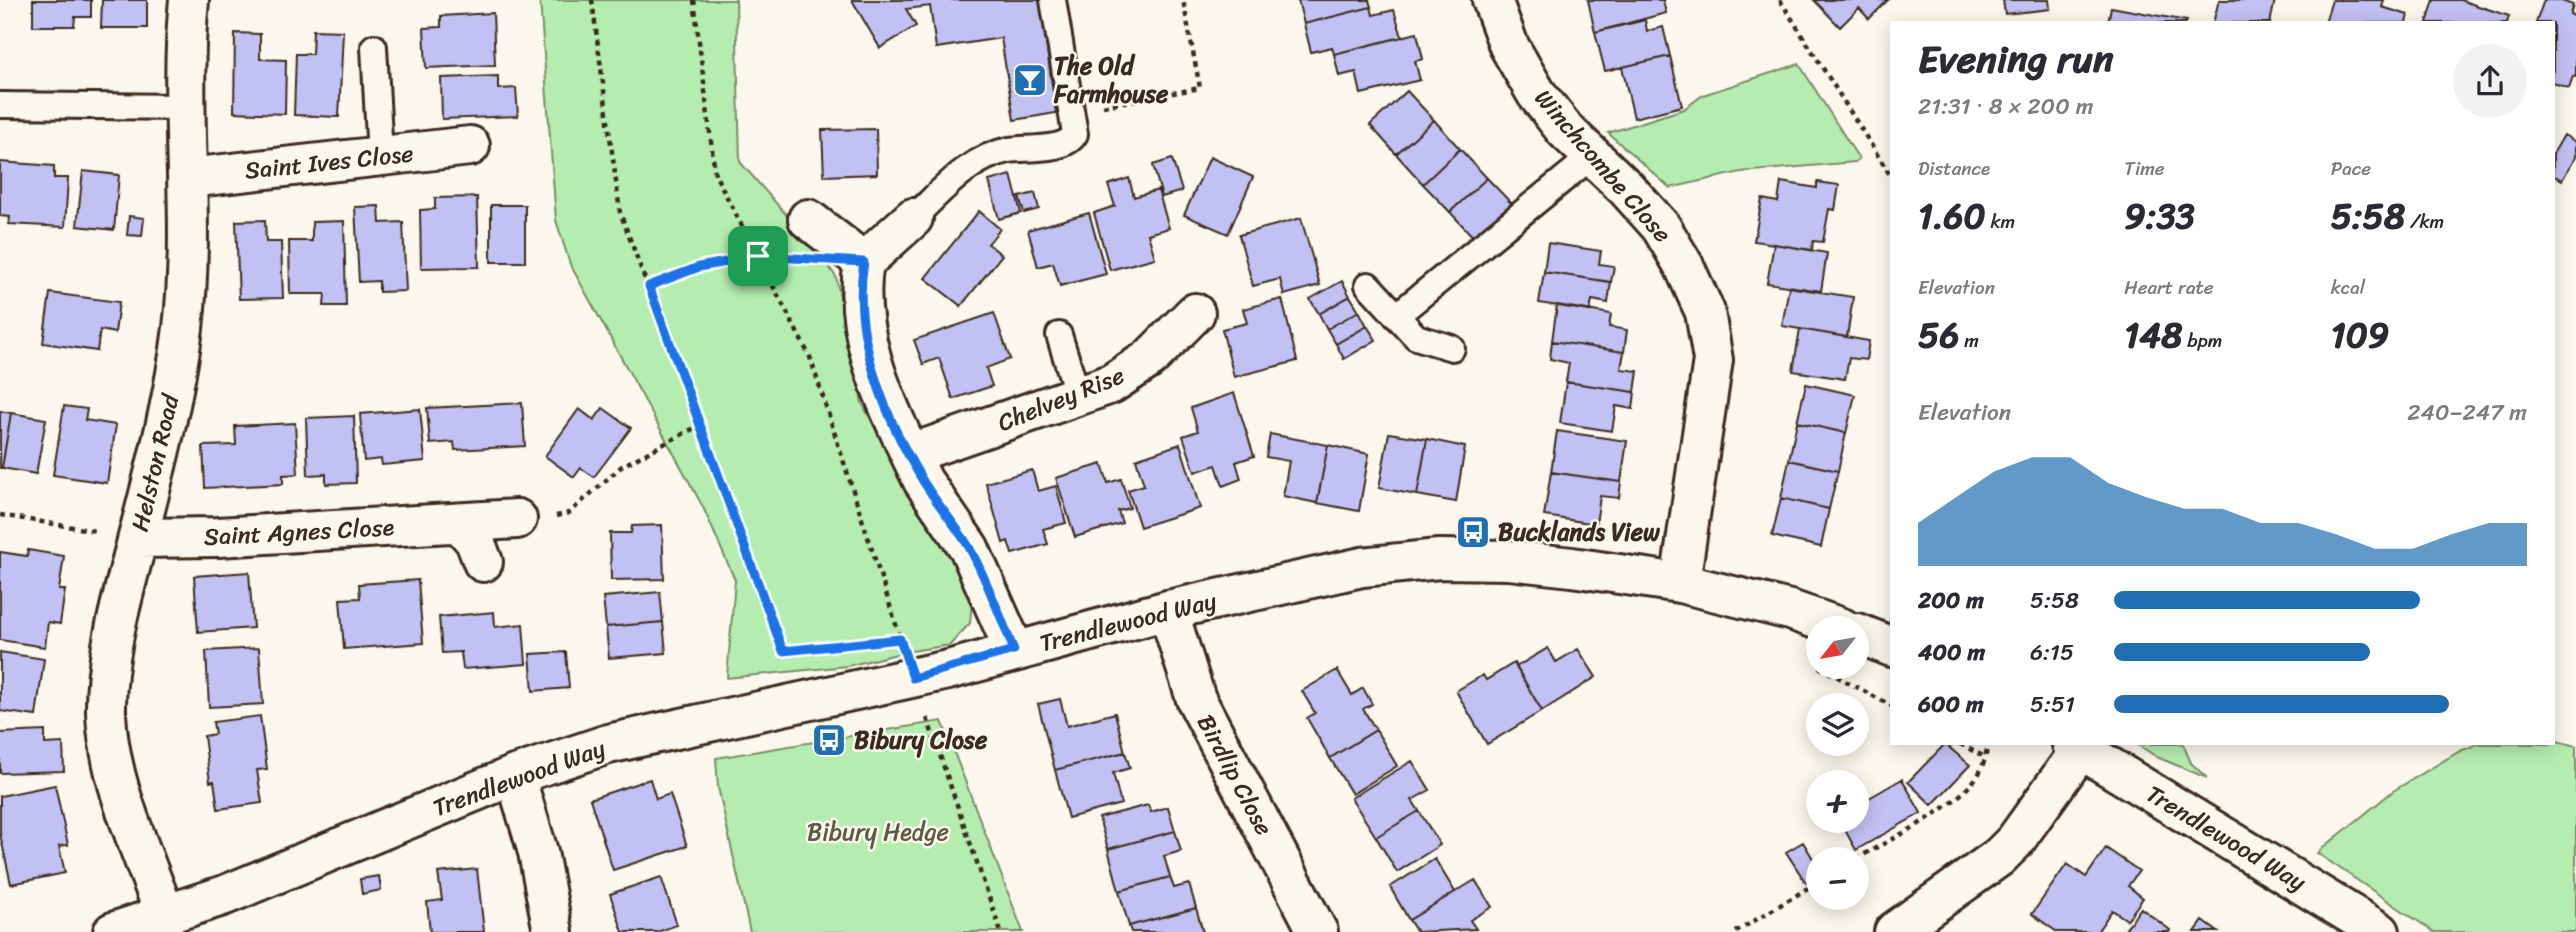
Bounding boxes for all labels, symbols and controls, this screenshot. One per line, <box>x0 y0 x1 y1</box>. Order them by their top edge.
text: Evening run <box>1918 26 2114 93</box>
button: share <box>2453 44 2527 118</box>
place label: The Old Farmhouse <box>1053 45 1169 115</box>
bar icon: The Old Farmhouse <box>1011 61 1049 99</box>
street label: Winchcombe Close <box>1524 79 1682 253</box>
text: 21:31 · 8 × 200 m <box>1918 86 2093 127</box>
street label: Saint Ives Close <box>243 132 415 192</box>
text: Distance <box>1918 152 1990 185</box>
text: Time <box>2124 152 2165 185</box>
text: Pace <box>2331 152 2371 185</box>
text: 1.60 <box>1918 185 1986 247</box>
text: 9:33 <box>2124 185 2195 247</box>
text: 5:58 <box>2331 185 2405 247</box>
text: km <box>1986 205 2015 238</box>
text: /km <box>2405 205 2444 238</box>
pin <box>728 226 788 286</box>
icon: arrive <box>739 237 777 275</box>
text: Elevation <box>1918 271 1995 304</box>
text: Heart rate <box>2124 271 2214 304</box>
text: kcal <box>2331 271 2365 304</box>
text: 56 <box>1918 304 1959 366</box>
text: 148 <box>2124 304 2182 366</box>
text: 109 <box>2331 304 2389 366</box>
text: m <box>1959 324 1979 357</box>
text: bpm <box>2182 324 2222 357</box>
street label: Chelvey Rise <box>991 355 1131 443</box>
street label: Helston Road <box>119 389 191 536</box>
text: Elevation <box>1918 392 2011 433</box>
text: 240–247 m <box>2407 392 2527 433</box>
street label: Saint Agnes Close <box>203 506 396 558</box>
place label: Bucklands View <box>1498 511 1661 553</box>
bus stop icon: Bucklands View <box>1454 513 1492 551</box>
street label: Trendlewood Way <box>1035 580 1221 664</box>
text: 200 m <box>1918 580 1984 621</box>
text: 5:58 <box>2030 580 2079 621</box>
north arrow <box>1806 616 1869 679</box>
map controls <box>1806 616 1869 910</box>
text: 400 m <box>1918 632 1985 673</box>
text: 6:15 <box>2030 632 2074 673</box>
text: 600 m <box>1918 684 1984 725</box>
text: 5:51 <box>2030 684 2075 725</box>
button: layers <box>1806 693 1869 756</box>
street label: Birdlip Close <box>1185 707 1285 843</box>
place label: Bibury Close <box>854 719 988 761</box>
bus stop icon: Bibury Close <box>810 721 848 759</box>
street label: Trendlewood Way <box>427 727 612 829</box>
button: + <box>1806 770 1869 833</box>
street label: Trendlewood Way <box>2138 773 2315 903</box>
park label: Bibury Hedge <box>807 811 949 853</box>
button: − <box>1806 847 1869 910</box>

